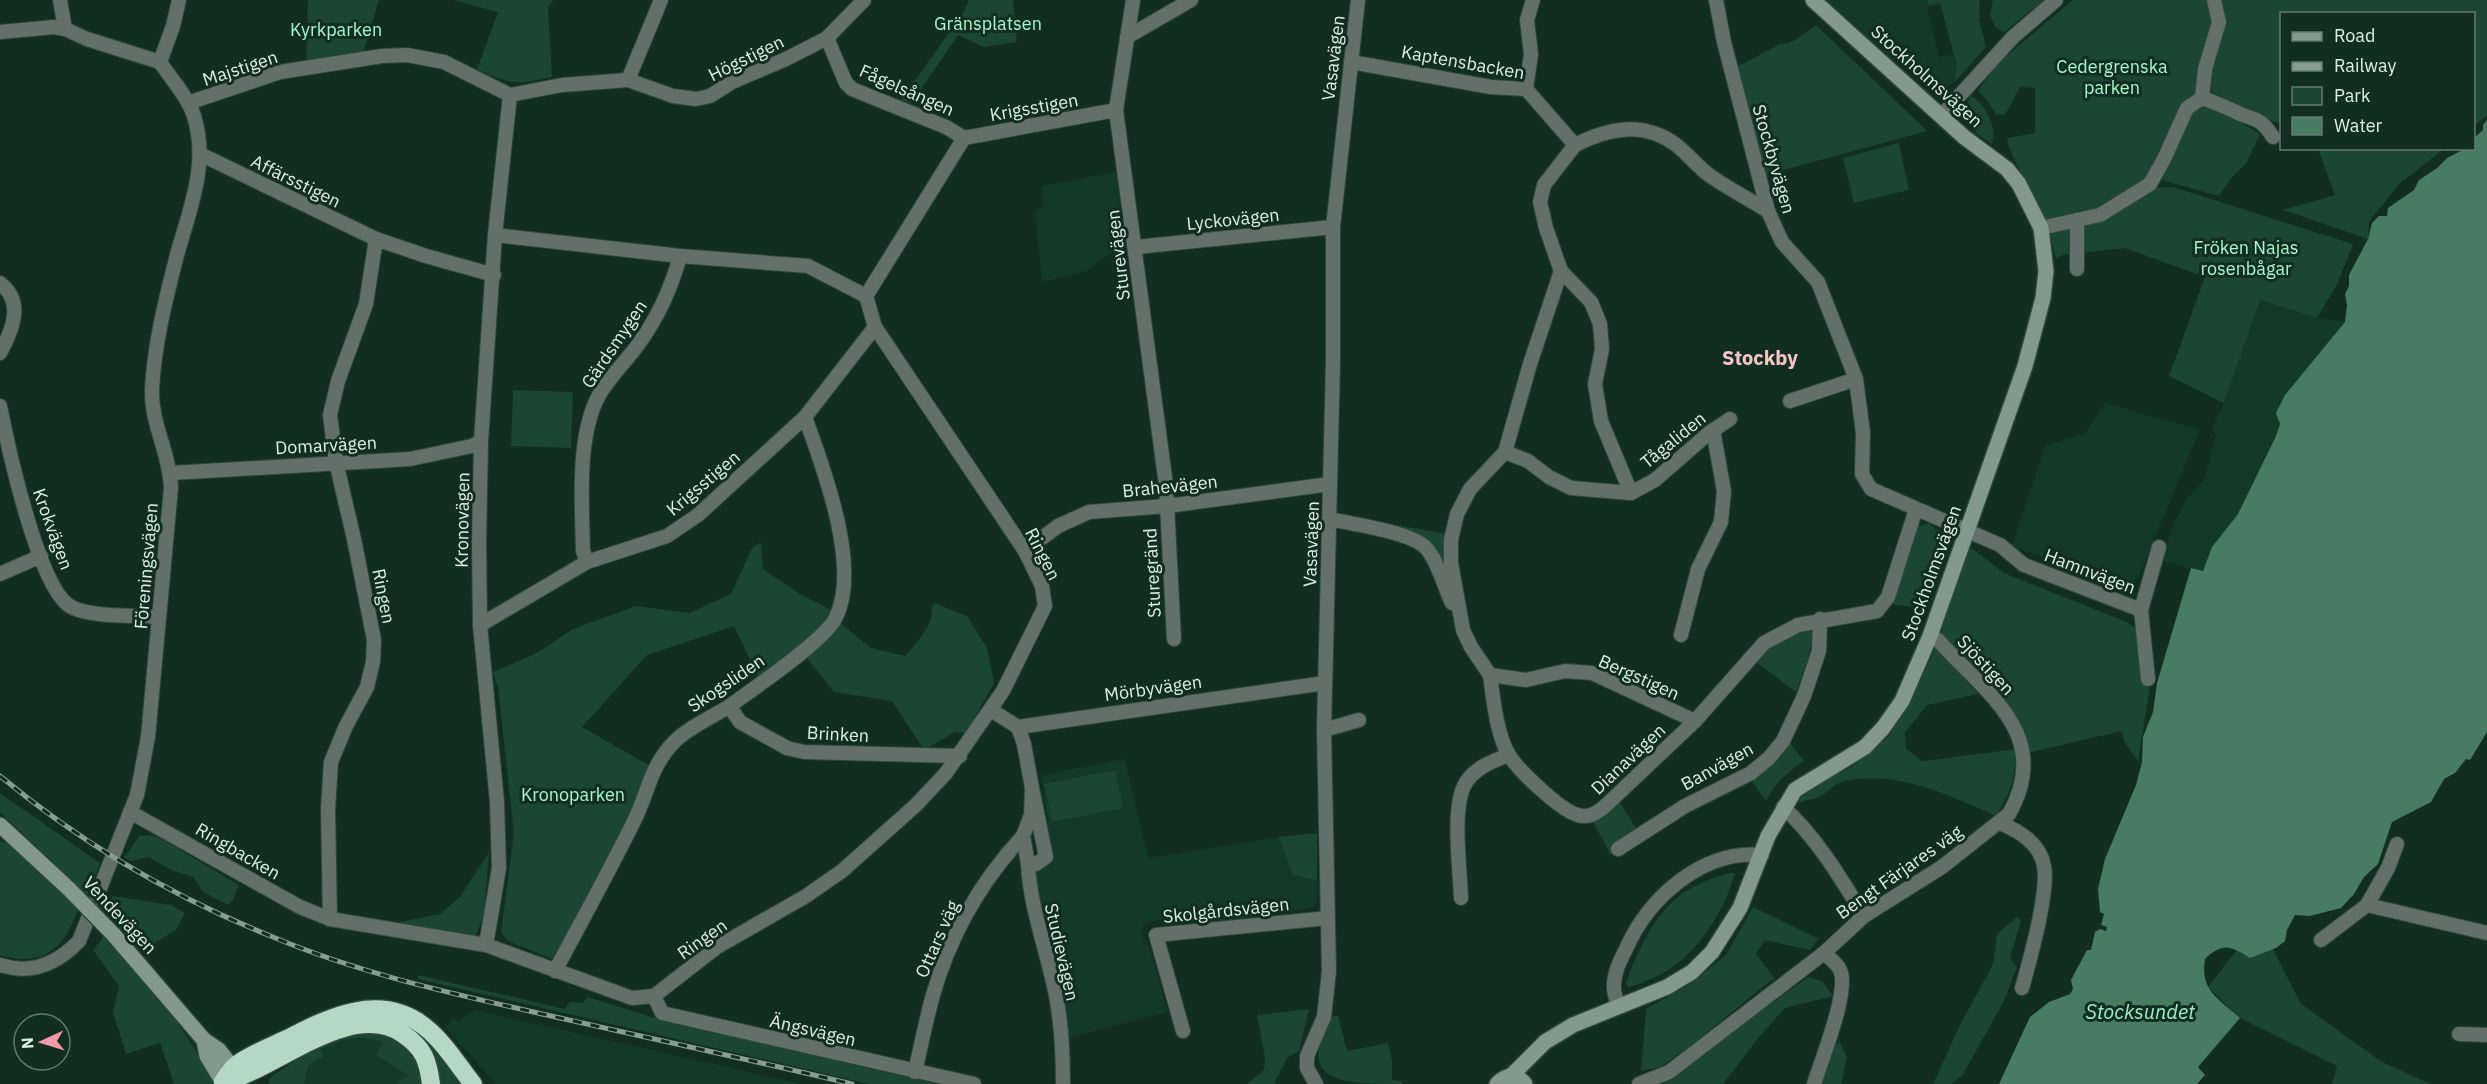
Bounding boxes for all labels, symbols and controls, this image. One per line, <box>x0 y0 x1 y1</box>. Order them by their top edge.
park label: Gränsplatsen <box>934 12 1042 35</box>
legend <box>2280 12 2475 150</box>
street label: Vasavägen <box>1316 14 1350 102</box>
park label: Kyrkparken <box>290 18 382 41</box>
street label: Stockholmsvägen <box>1866 20 1988 132</box>
text: Road <box>2334 24 2375 47</box>
street label: Högstigen <box>704 30 788 86</box>
street label: Kaptensbacken <box>1400 40 1526 84</box>
street label: Majstigen <box>200 45 280 91</box>
text: Railway <box>2334 54 2396 77</box>
park label: Cedergrenska parken <box>2056 55 2168 99</box>
street label: Fågelsången <box>856 59 958 121</box>
text: Park <box>2334 84 2371 107</box>
street label: Krigsstigen <box>988 88 1080 126</box>
street label: Stockbyvägen <box>1747 102 1801 216</box>
text: Water <box>2334 114 2383 137</box>
street label: Affärsstigen <box>247 149 345 213</box>
street label: Lyckovägen <box>1185 203 1281 235</box>
street label: Sturevägen <box>1101 208 1135 302</box>
park label: Fröken Najas rosenbågar <box>2193 236 2299 280</box>
street label: Gärdsmygen <box>576 296 652 392</box>
district label: Stockby <box>1722 344 1798 371</box>
street label: Tågaliden <box>1636 407 1710 473</box>
street label: Domarvägen <box>274 431 378 459</box>
street label: Krigsstigen <box>661 445 745 521</box>
street label: Brahevägen <box>1121 470 1219 502</box>
street label: Kronovägen <box>450 472 474 568</box>
street label: Krokvägen <box>28 485 78 573</box>
street label: Vasavägen <box>1298 501 1324 587</box>
street label: Föreningsvägen <box>129 502 163 630</box>
street label: Stockholmsvägen <box>1896 502 1966 644</box>
street label: Ringen <box>1020 524 1066 584</box>
street label: Sturegränd <box>1138 528 1166 618</box>
street label: Hamnvägen <box>2041 543 2139 599</box>
street label: Ringen <box>367 566 401 626</box>
street label: Sjöstigen <box>1952 630 2020 700</box>
street label: Skogsliden <box>683 649 769 717</box>
street label: Bergstigen <box>1595 649 1683 705</box>
street label: Mörbyvägen <box>1103 670 1203 706</box>
street label: Dianavägen <box>1586 719 1670 799</box>
street label: Brinken <box>806 721 870 747</box>
street label: Banvägen <box>1677 737 1757 795</box>
park label: Kronoparken <box>521 783 625 806</box>
street label: Ringbacken <box>191 818 285 884</box>
street label: Bengt Färjares väg <box>1831 820 1967 924</box>
street label: Vendevägen <box>78 871 162 959</box>
street label: Skolgårdsvägen <box>1162 892 1290 928</box>
street label: Ottars väg <box>910 896 964 981</box>
street label: Studievägen <box>1040 901 1084 1003</box>
street label: Ringen <box>673 914 731 964</box>
water label: Stocksundet <box>2085 998 2195 1025</box>
street label: Ängsvägen <box>768 1009 858 1051</box>
north arrow <box>12 1012 72 1072</box>
text: N <box>17 1037 37 1050</box>

